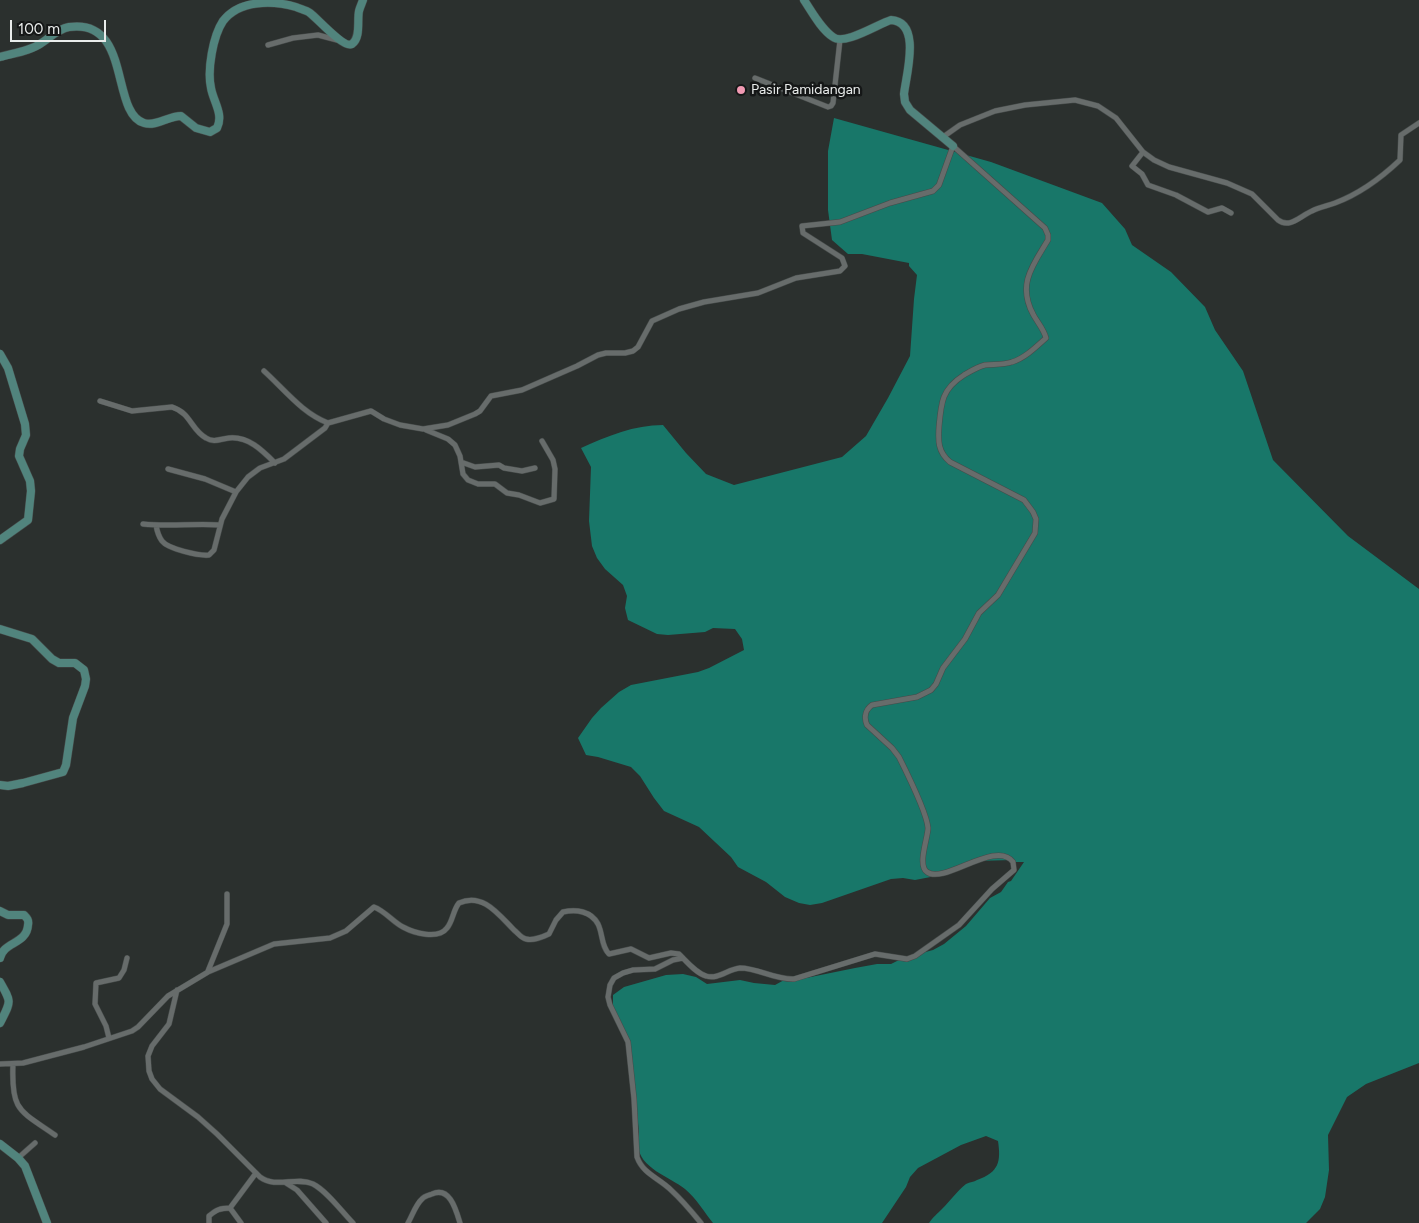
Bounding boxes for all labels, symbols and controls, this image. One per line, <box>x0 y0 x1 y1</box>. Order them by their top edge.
scale bar <box>12 10 109 42</box>
text: 100 m <box>18 20 60 38</box>
place label: Pasir Pamidangan <box>751 82 861 98</box>
marker: Pasir Pamidangan <box>735 84 747 96</box>

